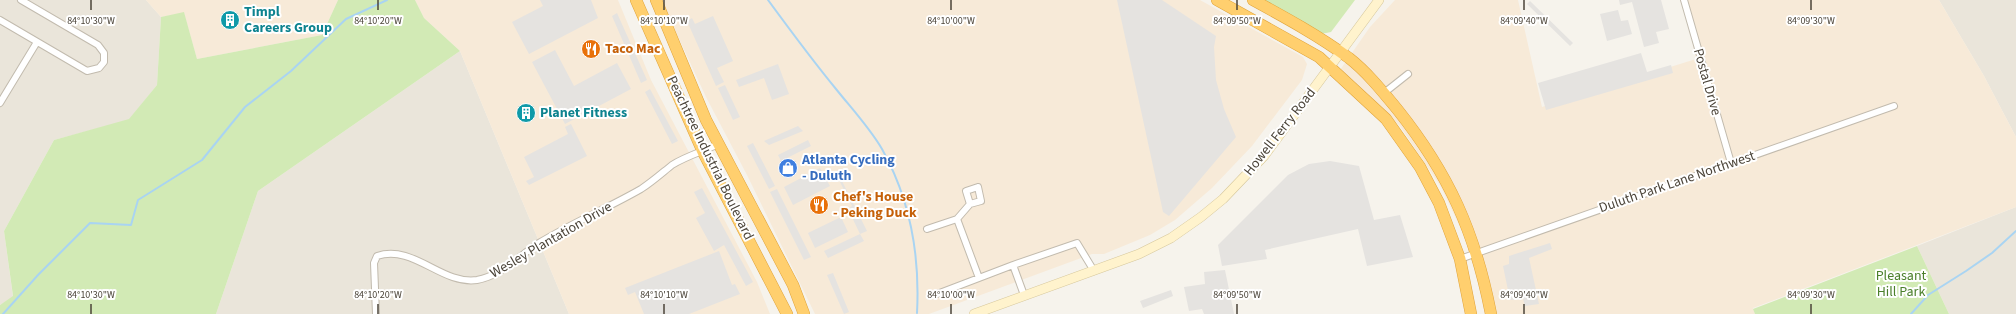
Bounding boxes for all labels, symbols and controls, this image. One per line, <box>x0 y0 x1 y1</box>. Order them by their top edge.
place label: Timpl Careers Group <box>244 2 332 38</box>
building icon: Timpl Careers Group <box>219 9 241 31</box>
text: 84°10'30"W <box>67 14 115 28</box>
text: 84°10'20"W <box>354 14 402 28</box>
text: 84°10'10"W <box>640 14 688 28</box>
text: 84°10'00"W <box>927 14 975 28</box>
text: 84°09'50"W <box>1213 14 1261 28</box>
text: 84°09'40"W <box>1500 14 1548 28</box>
text: 84°09'30"W <box>1787 14 1835 28</box>
restaurant icon: Taco Mac <box>580 38 602 60</box>
place label: Taco Mac <box>605 39 661 59</box>
street label: Postal Drive <box>1688 46 1726 118</box>
street label: Peachtree Industrial Boulevard <box>662 73 758 243</box>
street label: Howell Ferry Road <box>1239 84 1321 180</box>
building icon: Planet Fitness <box>515 102 537 124</box>
place label: Planet Fitness <box>540 103 627 123</box>
street label: Duluth Park Lane Northwest <box>1596 146 1758 218</box>
place label: Atlanta Cycling - Duluth <box>801 150 895 186</box>
shop icon: Atlanta Cycling - Duluth <box>777 157 799 179</box>
place label: Chef's House - Peking Duck <box>833 187 917 223</box>
restaurant icon: Chef's House - Peking Duck <box>808 194 830 216</box>
street label: Wesley Plantation Drive <box>486 197 616 283</box>
park label: Pleasant Hill Park <box>1876 266 1927 302</box>
text: 84°10'30"W <box>67 288 115 302</box>
text: 84°10'20"W <box>354 288 402 302</box>
text: 84°10'10"W <box>640 288 688 302</box>
text: 84°10'00"W <box>927 288 975 302</box>
text: 84°09'50"W <box>1213 288 1261 302</box>
text: 84°09'40"W <box>1500 288 1548 302</box>
text: 84°09'30"W <box>1787 288 1835 302</box>

